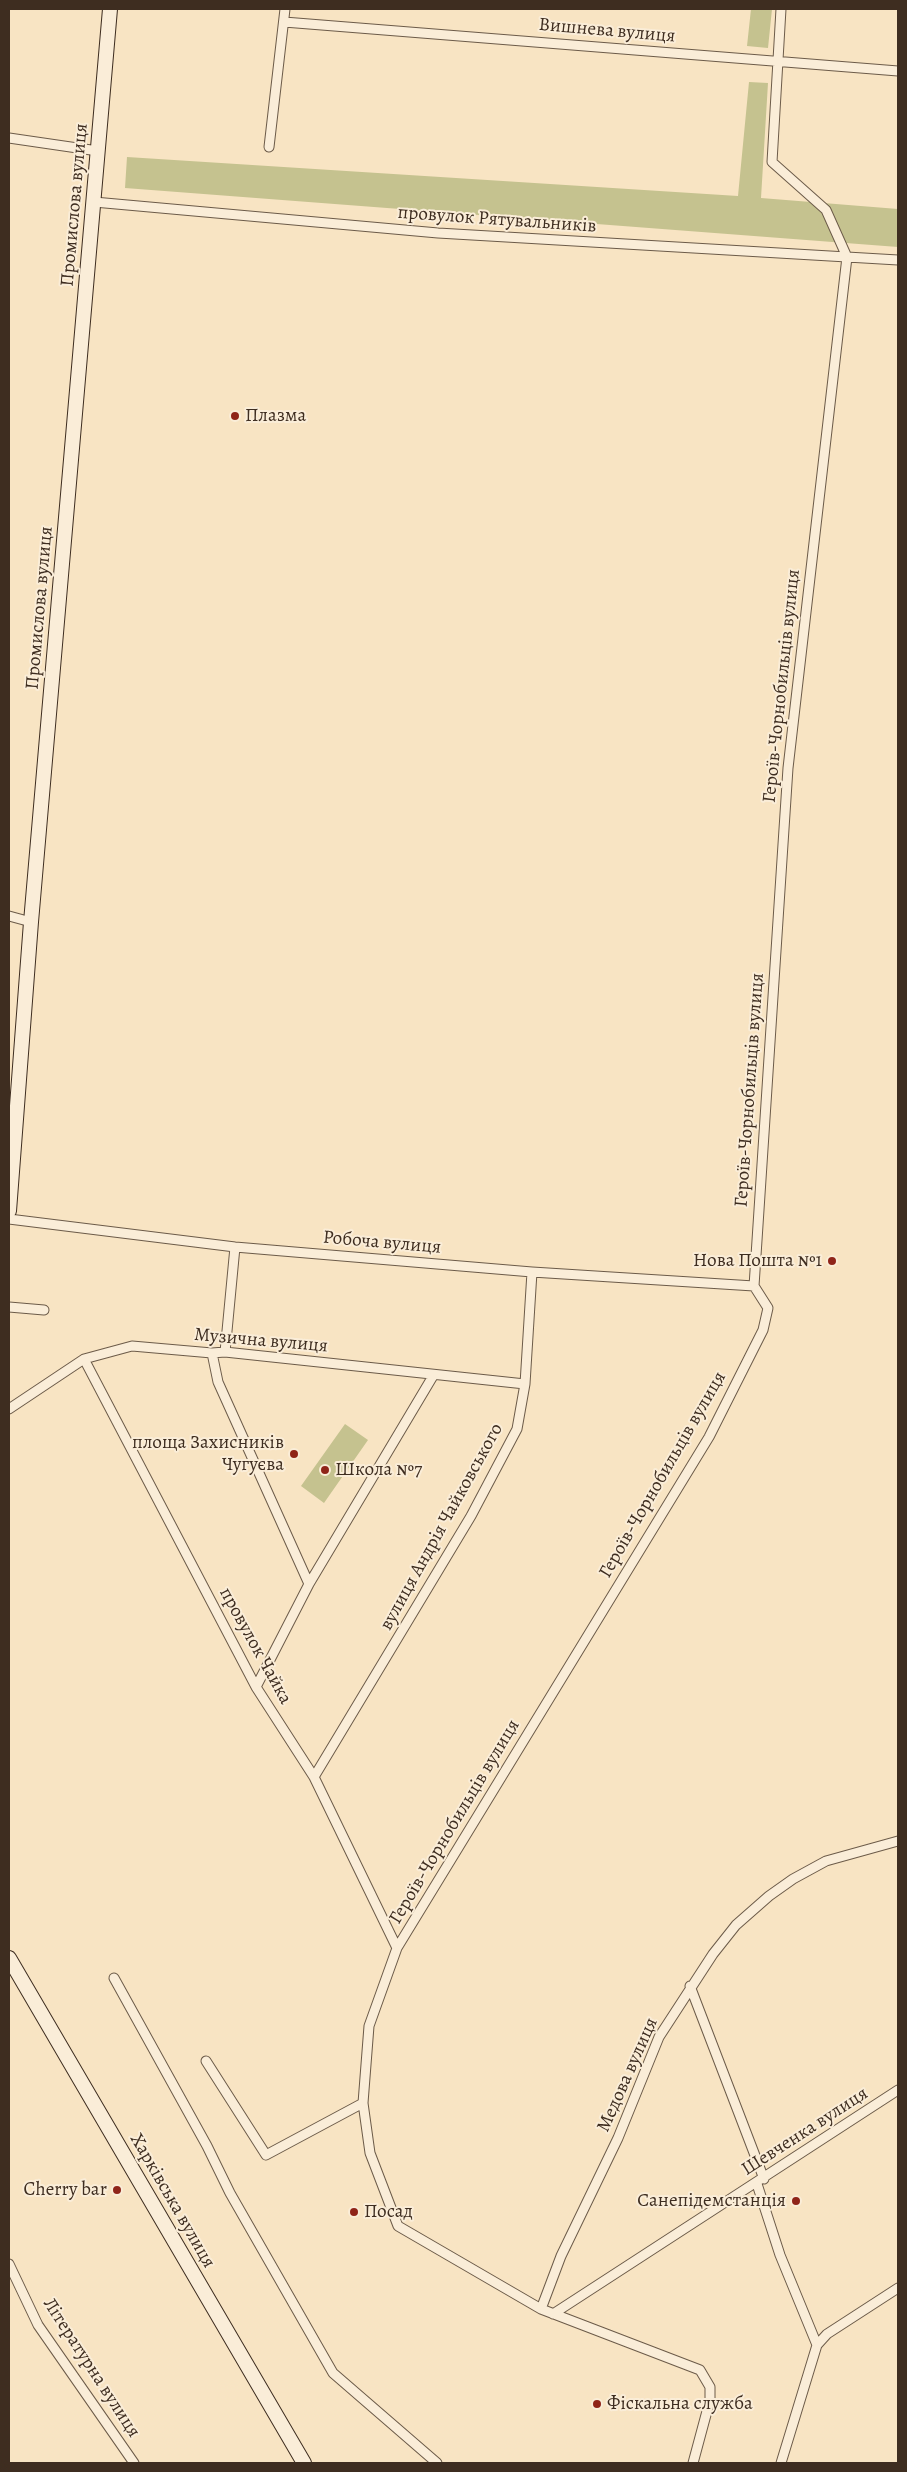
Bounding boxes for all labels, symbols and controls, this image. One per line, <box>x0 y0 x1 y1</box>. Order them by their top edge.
street label: Вишнева вулиця <box>538 14 676 48</box>
street label: Промислова вулиця <box>57 122 93 288</box>
street label: провулок Рятувальників <box>397 202 597 238</box>
place label: Плазма <box>245 405 306 427</box>
marker: Плазма <box>229 410 241 422</box>
street label: Промислова вулиця <box>22 525 58 691</box>
street label: Героїв-Чорнобильців вулиця <box>758 568 806 804</box>
street label: Героїв-Чорнобильців вулиця <box>730 972 770 1208</box>
street label: Робоча вулиця <box>322 1226 442 1260</box>
place label: Нова Пошта №1 <box>693 1250 822 1272</box>
marker: Нова Пошта №1 <box>826 1255 838 1267</box>
street label: Музична вулиця <box>193 1324 329 1358</box>
street label: Героїв-Чорнобильців вулиця <box>594 1368 732 1582</box>
street label: вулиця Андрія Чайковського <box>375 1419 509 1635</box>
place label: площа Захисників Чугуєва <box>132 1432 284 1476</box>
marker: площа Захисників Чугуєва <box>288 1448 300 1460</box>
place label: Школа №7 <box>335 1459 422 1481</box>
marker: Школа №7 <box>319 1464 331 1476</box>
street label: провулок Чайка <box>214 1584 296 1708</box>
street label: Героїв-Чорнобильців вулиця <box>385 1716 525 1928</box>
street label: Медова вулиця <box>593 2014 663 2136</box>
street label: Шевченка вулиця <box>737 2083 873 2181</box>
street label: Харківська вулиця <box>124 2130 220 2272</box>
place label: Cherry bar <box>24 2179 107 2201</box>
marker: Cherry bar <box>111 2184 123 2196</box>
place label: Санепідемстанція <box>637 2190 786 2212</box>
marker: Санепідемстанція <box>790 2195 802 2207</box>
place label: Посад <box>364 2201 413 2223</box>
marker: Посад <box>348 2206 360 2218</box>
street label: Літературна вулиця <box>37 2294 145 2442</box>
place label: Фіскальна служба <box>607 2393 753 2415</box>
marker: Фіскальна служба <box>591 2398 603 2410</box>

